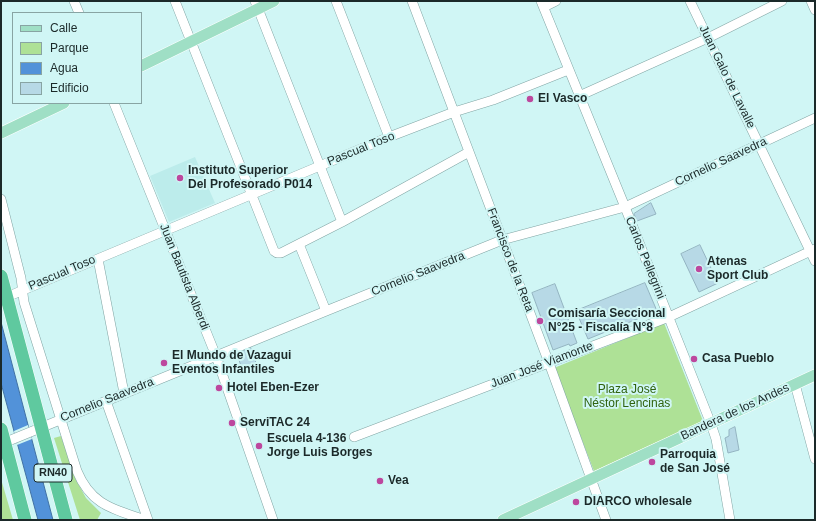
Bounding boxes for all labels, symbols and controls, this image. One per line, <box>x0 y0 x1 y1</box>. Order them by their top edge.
legend <box>12 12 142 104</box>
text: Calle <box>50 21 77 35</box>
street label: Juan Galo de Lavalle <box>696 23 758 131</box>
text: Parque <box>50 41 89 55</box>
text: Agua <box>50 61 78 75</box>
text: Edificio <box>50 81 89 95</box>
place label: El Vasco <box>538 92 587 106</box>
marker: El Vasco <box>525 94 535 104</box>
street label: Pascual Toso <box>325 129 397 169</box>
street label: Cornelio Saavedra <box>673 134 769 190</box>
place label: Instituto Superior Del Profesorado P014 <box>188 164 312 192</box>
marker: Instituto Superior Del Profesorado P014 <box>175 173 185 183</box>
street label: Francisco de la Reta <box>484 206 536 314</box>
street label: Carlos Pellegrini <box>622 215 668 301</box>
street label: Juan Bautista Alberdi <box>156 222 212 332</box>
street label: Cornelio Saavedra <box>369 249 467 299</box>
street label: Pascual Toso <box>26 252 98 294</box>
place label: Atenas Sport Club <box>707 255 768 283</box>
marker: Atenas Sport Club <box>694 264 704 274</box>
place label: Comisaría Seccional N°25 - Fiscalía N°8 <box>548 307 665 335</box>
marker: Comisaría Seccional N°25 - Fiscalía N°8 <box>535 316 545 326</box>
street label: Juan José Viamonte <box>489 339 595 391</box>
place label: El Mundo de Vazagui Eventos Infantiles <box>172 349 291 377</box>
place label: Casa Pueblo <box>702 352 774 366</box>
marker: Casa Pueblo <box>689 354 699 364</box>
marker: El Mundo de Vazagui Eventos Infantiles <box>159 358 169 368</box>
street label: Cornelio Saavedra <box>58 375 156 425</box>
place label: Hotel Eben-Ezer <box>227 381 319 395</box>
street label: Bandera de los Andes <box>678 381 792 443</box>
marker: Hotel Eben-Ezer <box>214 383 224 393</box>
park label: Plaza José Néstor Lencinas <box>584 383 670 411</box>
place label: ServiTAC 24 <box>240 416 310 430</box>
marker: ServiTAC 24 <box>227 418 237 428</box>
place label: Escuela 4-136 Jorge Luis Borges <box>267 432 372 460</box>
marker: Escuela 4-136 Jorge Luis Borges <box>254 441 264 451</box>
place label: Parroquia de San José <box>660 448 730 476</box>
marker: Parroquia de San José <box>647 457 657 467</box>
road number: RN40 <box>34 464 72 482</box>
place label: Vea <box>388 474 409 488</box>
marker: Vea <box>375 476 385 486</box>
place label: DIARCO wholesale <box>584 495 692 509</box>
marker: DIARCO wholesale <box>571 497 581 507</box>

